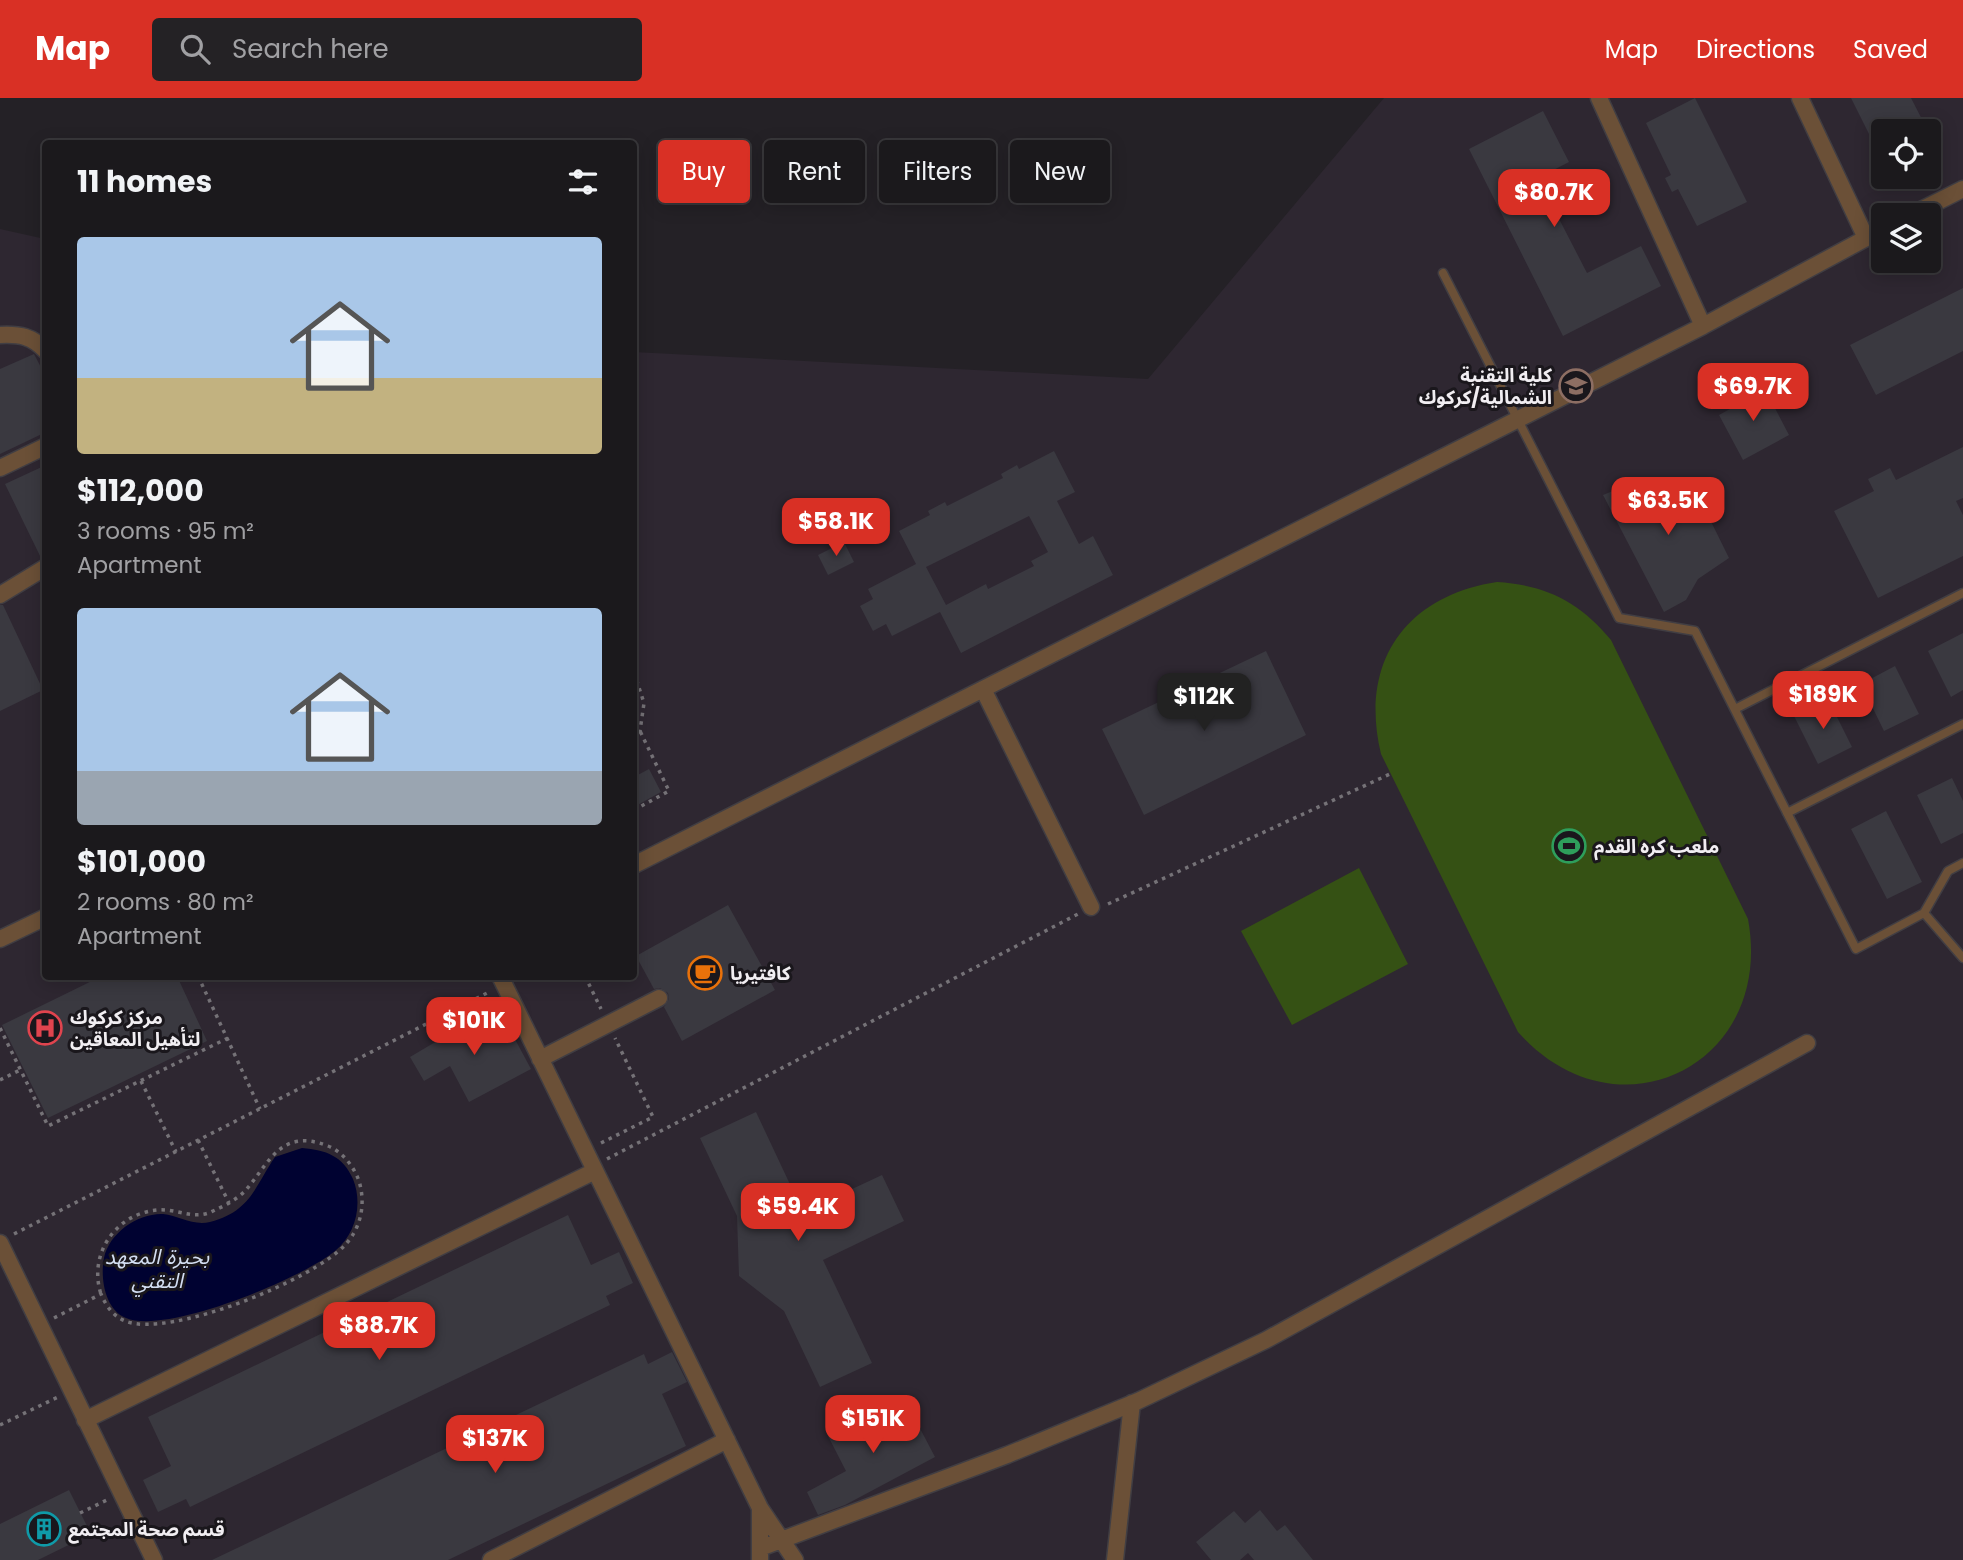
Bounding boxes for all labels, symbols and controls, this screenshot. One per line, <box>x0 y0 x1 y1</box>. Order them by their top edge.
search box <box>152 18 642 81</box>
text: Map <box>35 25 110 72</box>
icon: search <box>176 30 214 68</box>
text: Search here <box>232 31 389 67</box>
text: Map <box>1605 33 1658 66</box>
text: Directions <box>1696 33 1815 66</box>
text: Saved <box>1853 33 1928 66</box>
map controls <box>1871 119 1941 273</box>
button: locate <box>1871 119 1941 189</box>
chip: Buy <box>658 140 750 203</box>
chip: Rent <box>764 140 865 203</box>
chip: Filters <box>879 140 996 203</box>
chip: New <box>1010 140 1110 203</box>
text: 11 homes <box>77 160 212 203</box>
icon: filters <box>564 163 602 201</box>
pin: $80.7K <box>1497 170 1611 229</box>
text: $80.7K <box>1514 176 1594 208</box>
button: layers <box>1871 203 1941 273</box>
icon: home <box>277 283 403 409</box>
place label: كلية التقنية الشمالية/كركوك <box>1419 362 1552 411</box>
pin: $69.7K <box>1696 364 1810 423</box>
school or university icon: كلية التقنية الشمالية/كركوك <box>1557 367 1595 405</box>
text: $69.7K <box>1714 370 1792 402</box>
text: $112,000 <box>77 469 204 512</box>
pin: $63.5K <box>1611 478 1725 537</box>
text: $63.5K <box>1627 484 1709 516</box>
pin: $58.1K <box>779 498 893 558</box>
text: $58.1K <box>798 505 874 537</box>
text: 3 rooms · 95 m² <box>77 515 254 547</box>
text: Apartment <box>77 549 202 581</box>
icon: home <box>277 654 403 780</box>
pin: $189K <box>1774 672 1872 731</box>
pin: $112K <box>1155 674 1253 733</box>
text: $189K <box>1789 678 1857 710</box>
text: $112K <box>1173 680 1235 712</box>
sports icon: ملعب كره القدم <box>1550 827 1588 865</box>
place label: ملعب كره القدم <box>1594 833 1719 861</box>
text: $101,000 <box>77 840 206 883</box>
text: 2 rooms · 80 m² <box>77 886 254 918</box>
text: Apartment <box>77 920 202 952</box>
cafe icon: کافتیریا <box>686 954 724 992</box>
place label: کافتیریا <box>730 960 791 987</box>
pin: $101K <box>425 998 523 1057</box>
place label: مركز كركوك لتأهيل المعاقين <box>70 1004 200 1053</box>
text: $101K <box>442 1004 506 1036</box>
hospital icon: مركز كركوك لتأهيل المعاقين <box>26 1009 64 1047</box>
pin: $59.4K <box>741 1184 855 1243</box>
text: $59.4K <box>757 1190 839 1222</box>
water label: بحيرة المعهد التقني <box>105 1242 210 1296</box>
pin: $88.7K <box>322 1302 436 1362</box>
text: $88.7K <box>339 1309 419 1341</box>
pin: $151K <box>824 1396 922 1455</box>
text: $151K <box>841 1402 905 1434</box>
pin: $137K <box>446 1416 544 1475</box>
text: $137K <box>462 1422 528 1454</box>
building icon: قسم صحة المجتمع <box>25 1510 63 1548</box>
place label: قسم صحة المجتمع <box>68 1516 225 1544</box>

